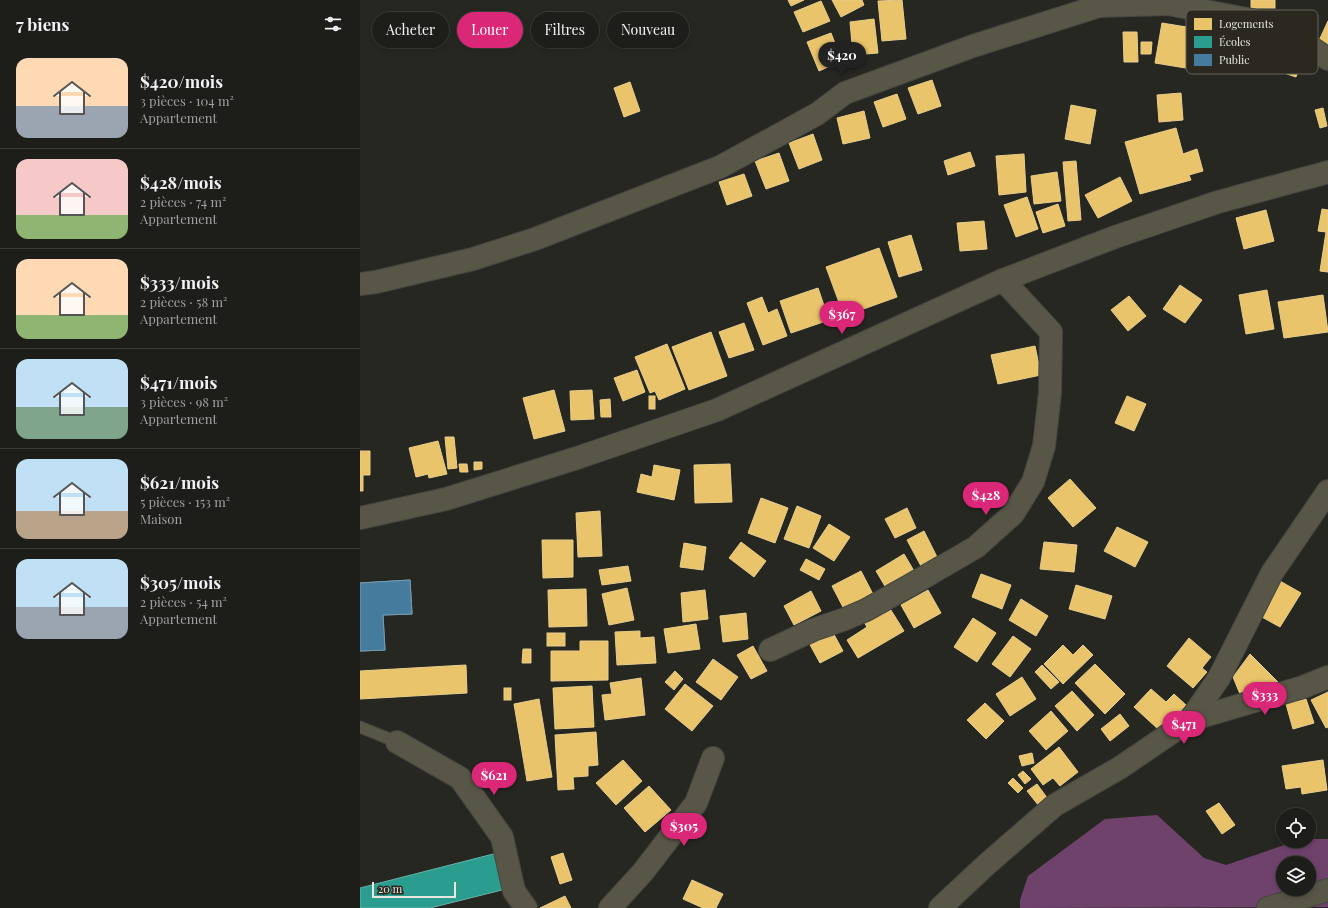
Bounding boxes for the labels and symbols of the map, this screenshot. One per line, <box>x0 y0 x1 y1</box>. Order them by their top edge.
legend <box>1186 10 1318 74</box>
text: Logements <box>1219 16 1274 31</box>
text: Écoles <box>1219 34 1251 49</box>
pin: $420 <box>818 42 866 76</box>
text: Public <box>1219 52 1250 67</box>
pin: $367 <box>818 301 866 335</box>
pin: $428 <box>962 482 1010 516</box>
pin: $333 <box>1241 682 1289 716</box>
pin: $471 <box>1160 711 1208 745</box>
pin: $621 <box>470 762 518 796</box>
pin: $305 <box>660 813 708 847</box>
scale bar <box>372 880 456 899</box>

